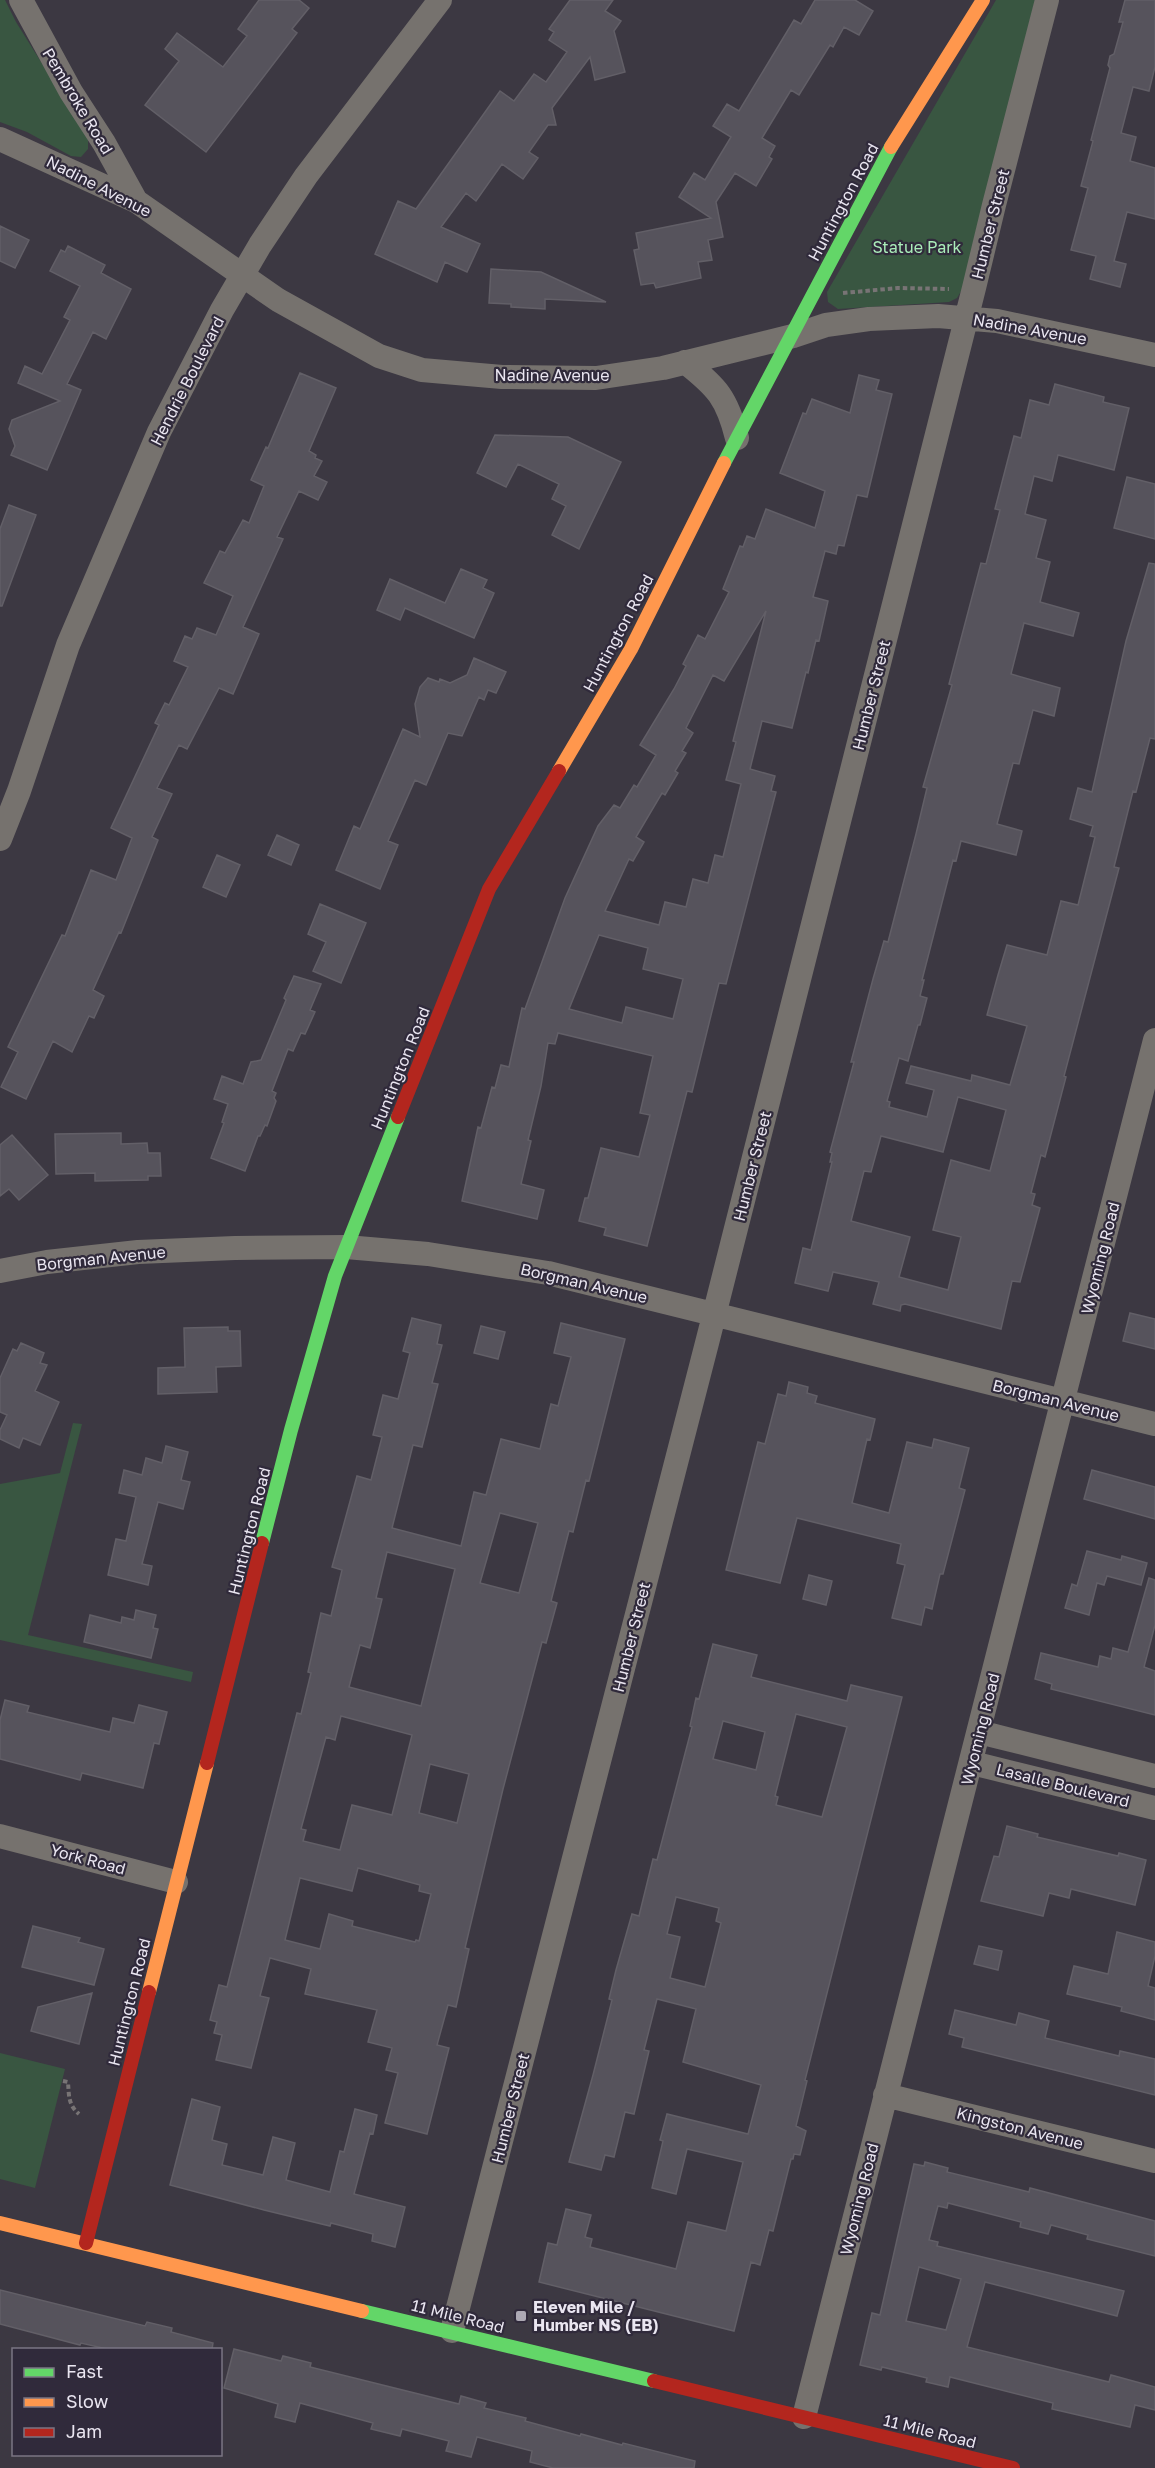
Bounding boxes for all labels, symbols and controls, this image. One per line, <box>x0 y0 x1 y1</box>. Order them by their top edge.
street label: Pembroke Road <box>38 44 118 158</box>
street label: Huntington Road <box>803 139 883 265</box>
street label: Nadine Avenue <box>43 151 155 221</box>
street label: Humber Street <box>967 167 1013 281</box>
park label: Statue Park <box>872 237 962 257</box>
street label: Nadine Avenue <box>972 309 1088 349</box>
street label: Hendrie Boulevard <box>146 313 228 449</box>
street label: Nadine Avenue <box>495 365 609 385</box>
street label: Huntington Road <box>578 570 658 696</box>
street label: Humber Street <box>848 638 894 752</box>
street label: Huntington Road <box>366 1004 434 1132</box>
street label: Humber Street <box>729 1109 775 1223</box>
street label: Wyoming Road <box>1076 1200 1124 1316</box>
street label: Borgman Avenue <box>35 1241 167 1275</box>
street label: Borgman Avenue <box>519 1259 649 1307</box>
street label: Borgman Avenue <box>991 1375 1121 1425</box>
street label: Huntington Road <box>223 1465 275 1597</box>
street label: Humber Street <box>608 1580 654 1694</box>
street label: Wyoming Road <box>956 1671 1004 1787</box>
street label: Lasalle Boulevard <box>994 1759 1132 1811</box>
street label: York Road <box>48 1839 128 1879</box>
street label: Huntington Road <box>103 1936 155 2068</box>
street label: Humber Street <box>487 2051 533 2165</box>
street label: Kingston Avenue <box>955 2103 1085 2153</box>
street label: Wyoming Road <box>835 2141 883 2257</box>
street label: 11 Mile Road <box>409 2295 507 2337</box>
place label: Eleven Mile / Humber NS (EB) <box>533 2297 659 2335</box>
marker: Eleven Mile / Humber NS (EB) <box>514 2309 528 2323</box>
legend <box>12 2348 222 2456</box>
text: Fast <box>66 2360 103 2382</box>
text: Slow <box>66 2390 109 2412</box>
street label: 11 Mile Road <box>881 2410 979 2452</box>
text: Jam <box>66 2420 102 2442</box>

